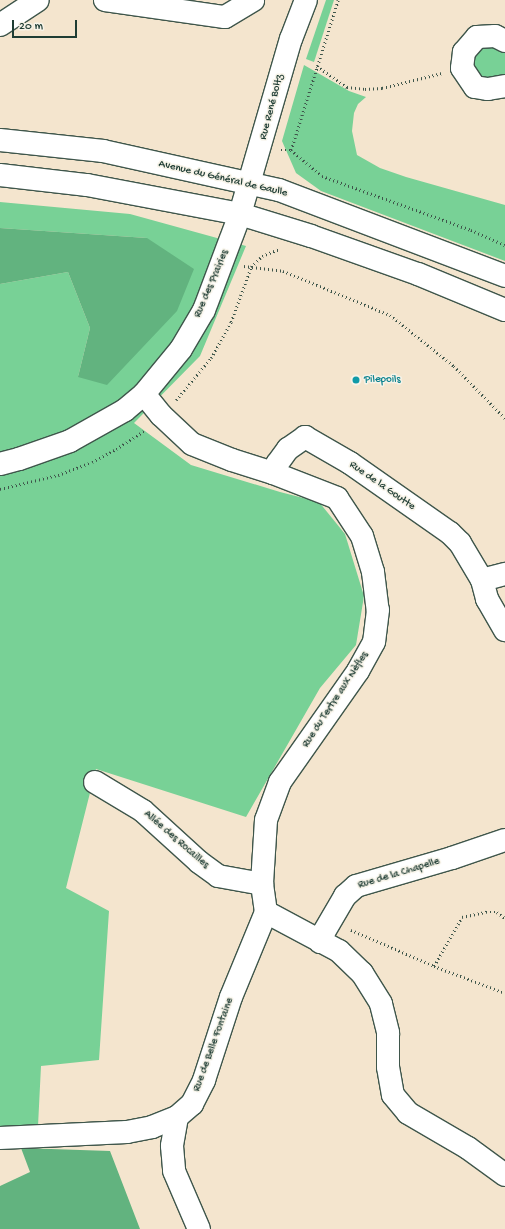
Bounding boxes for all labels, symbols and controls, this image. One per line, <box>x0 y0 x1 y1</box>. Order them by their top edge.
scale bar <box>14 12 79 38</box>
text: 20 m <box>19 20 43 34</box>
street label: Rue René Boltz <box>257 73 287 141</box>
street label: Avenue du Général de Gaulle <box>157 158 289 200</box>
street label: Rue des Prairies <box>192 248 232 320</box>
place label: Pilepoils <box>364 373 401 387</box>
marker: Pilepoils <box>351 375 361 385</box>
street label: Rue de la Goutte <box>346 458 418 514</box>
street label: Rue du Tertre aux Nèfles <box>300 649 372 751</box>
street label: Allée des Rocailles <box>141 808 211 872</box>
street label: Rue de la Chapelle <box>357 855 441 893</box>
street label: Rue de Belle Fontaine <box>191 996 237 1094</box>

